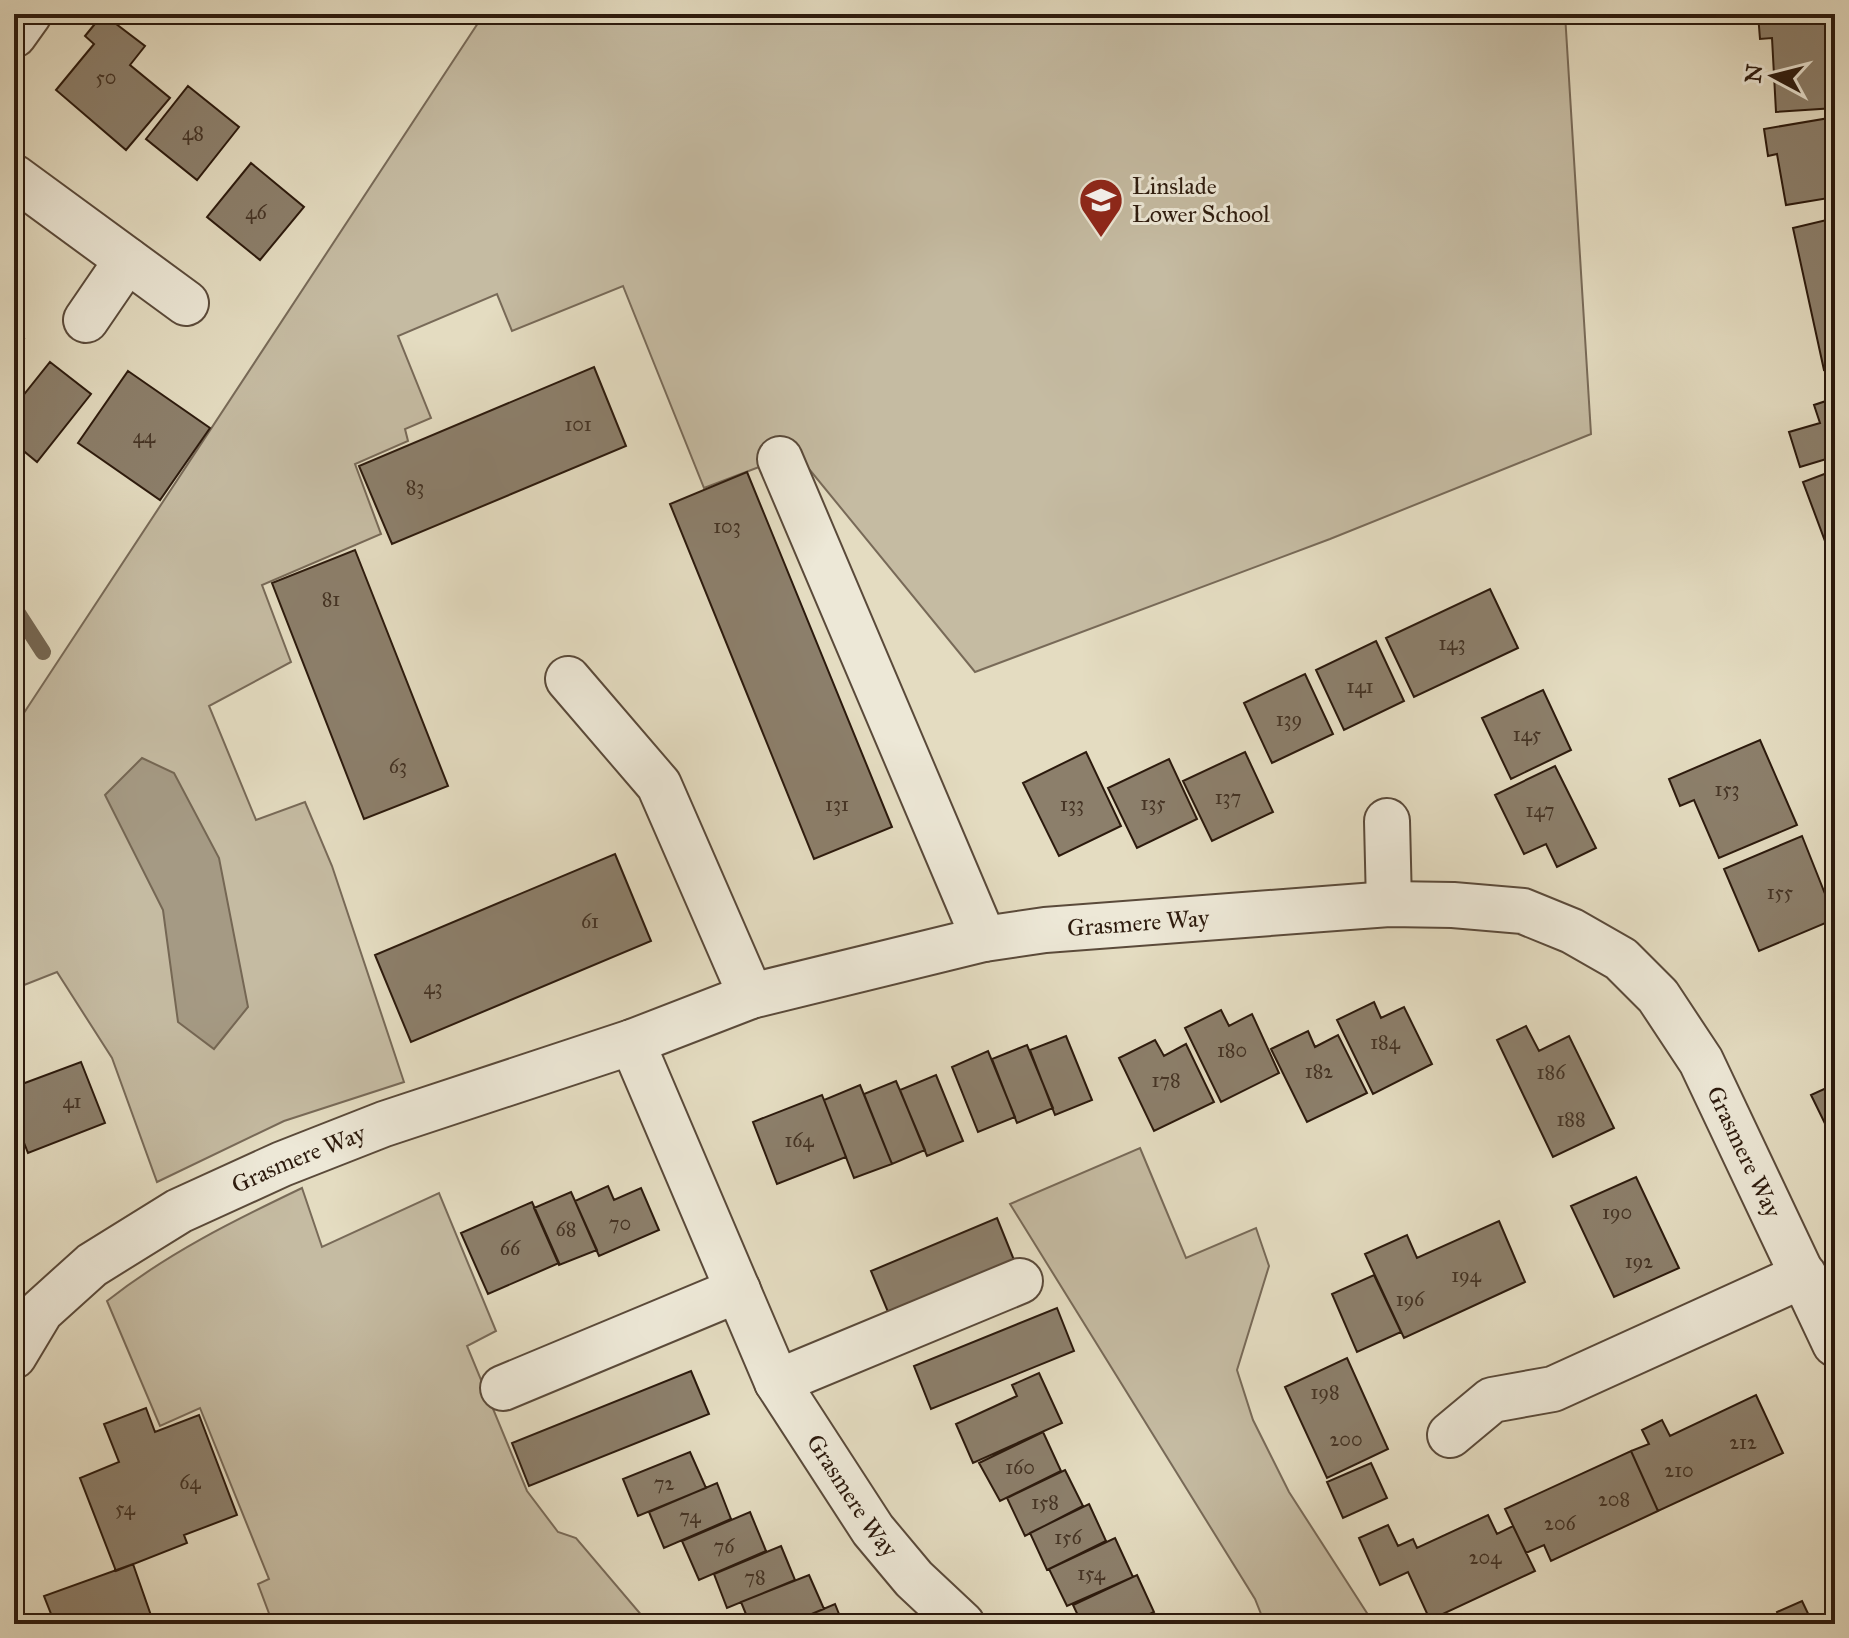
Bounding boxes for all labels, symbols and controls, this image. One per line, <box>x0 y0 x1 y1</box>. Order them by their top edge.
north arrow <box>1733 36 1813 116</box>
text: N <box>1739 62 1768 85</box>
house number: 50 <box>96 65 116 89</box>
house number: 48 <box>182 121 204 145</box>
place label: Linslade Lower School <box>1132 171 1270 229</box>
school or university icon: Linslade Lower School <box>1077 176 1125 239</box>
house number: 46 <box>245 200 267 224</box>
house number: 101 <box>564 412 592 436</box>
house number: 44 <box>133 424 156 448</box>
house number: 83 <box>406 475 424 499</box>
house number: 103 <box>713 514 741 538</box>
house number: 81 <box>322 587 340 611</box>
house number: 143 <box>1438 631 1466 655</box>
house number: 141 <box>1347 674 1374 698</box>
house number: 139 <box>1276 707 1302 731</box>
house number: 145 <box>1513 722 1541 746</box>
house number: 63 <box>389 754 407 778</box>
house number: 153 <box>1714 777 1740 801</box>
house number: 137 <box>1215 785 1241 809</box>
house number: 135 <box>1140 791 1166 815</box>
house number: 131 <box>825 792 849 816</box>
house number: 133 <box>1060 792 1084 816</box>
house number: 147 <box>1526 798 1554 822</box>
house number: 155 <box>1767 880 1793 904</box>
street label: Grasmere Way <box>1066 903 1211 943</box>
house number: 61 <box>581 909 599 933</box>
house number: 43 <box>423 975 443 999</box>
house number: 184 <box>1370 1030 1401 1054</box>
house number: 180 <box>1217 1038 1247 1062</box>
house number: 182 <box>1305 1059 1333 1083</box>
house number: 186 <box>1537 1060 1566 1084</box>
house number: 178 <box>1151 1068 1181 1092</box>
street label: Grasmere Way <box>1700 1081 1788 1223</box>
house number: 41 <box>62 1089 82 1113</box>
house number: 188 <box>1556 1107 1586 1131</box>
street label: Grasmere Way <box>227 1117 370 1200</box>
house number: 164 <box>784 1128 814 1152</box>
house number: 190 <box>1602 1200 1632 1224</box>
house number: 70 <box>609 1211 631 1235</box>
house number: 68 <box>556 1217 576 1241</box>
house number: 66 <box>500 1236 521 1260</box>
house number: 192 <box>1625 1249 1653 1273</box>
house number: 194 <box>1451 1263 1482 1287</box>
house number: 196 <box>1396 1287 1425 1311</box>
house number: 198 <box>1310 1380 1340 1404</box>
house number: 200 <box>1329 1427 1363 1451</box>
street label: Grasmere Way <box>800 1429 905 1564</box>
house number: 212 <box>1729 1430 1757 1454</box>
house number: 160 <box>1005 1455 1035 1479</box>
house number: 210 <box>1664 1458 1694 1482</box>
house number: 64 <box>179 1470 202 1494</box>
house number: 72 <box>654 1471 674 1495</box>
house number: 208 <box>1598 1487 1630 1511</box>
house number: 158 <box>1031 1490 1059 1514</box>
house number: 54 <box>115 1496 136 1520</box>
house number: 74 <box>679 1504 702 1528</box>
house number: 206 <box>1544 1511 1577 1535</box>
house number: 156 <box>1054 1525 1082 1549</box>
house number: 76 <box>714 1534 735 1558</box>
house number: 204 <box>1469 1545 1502 1569</box>
house number: 154 <box>1077 1561 1106 1585</box>
house number: 78 <box>744 1565 766 1589</box>

